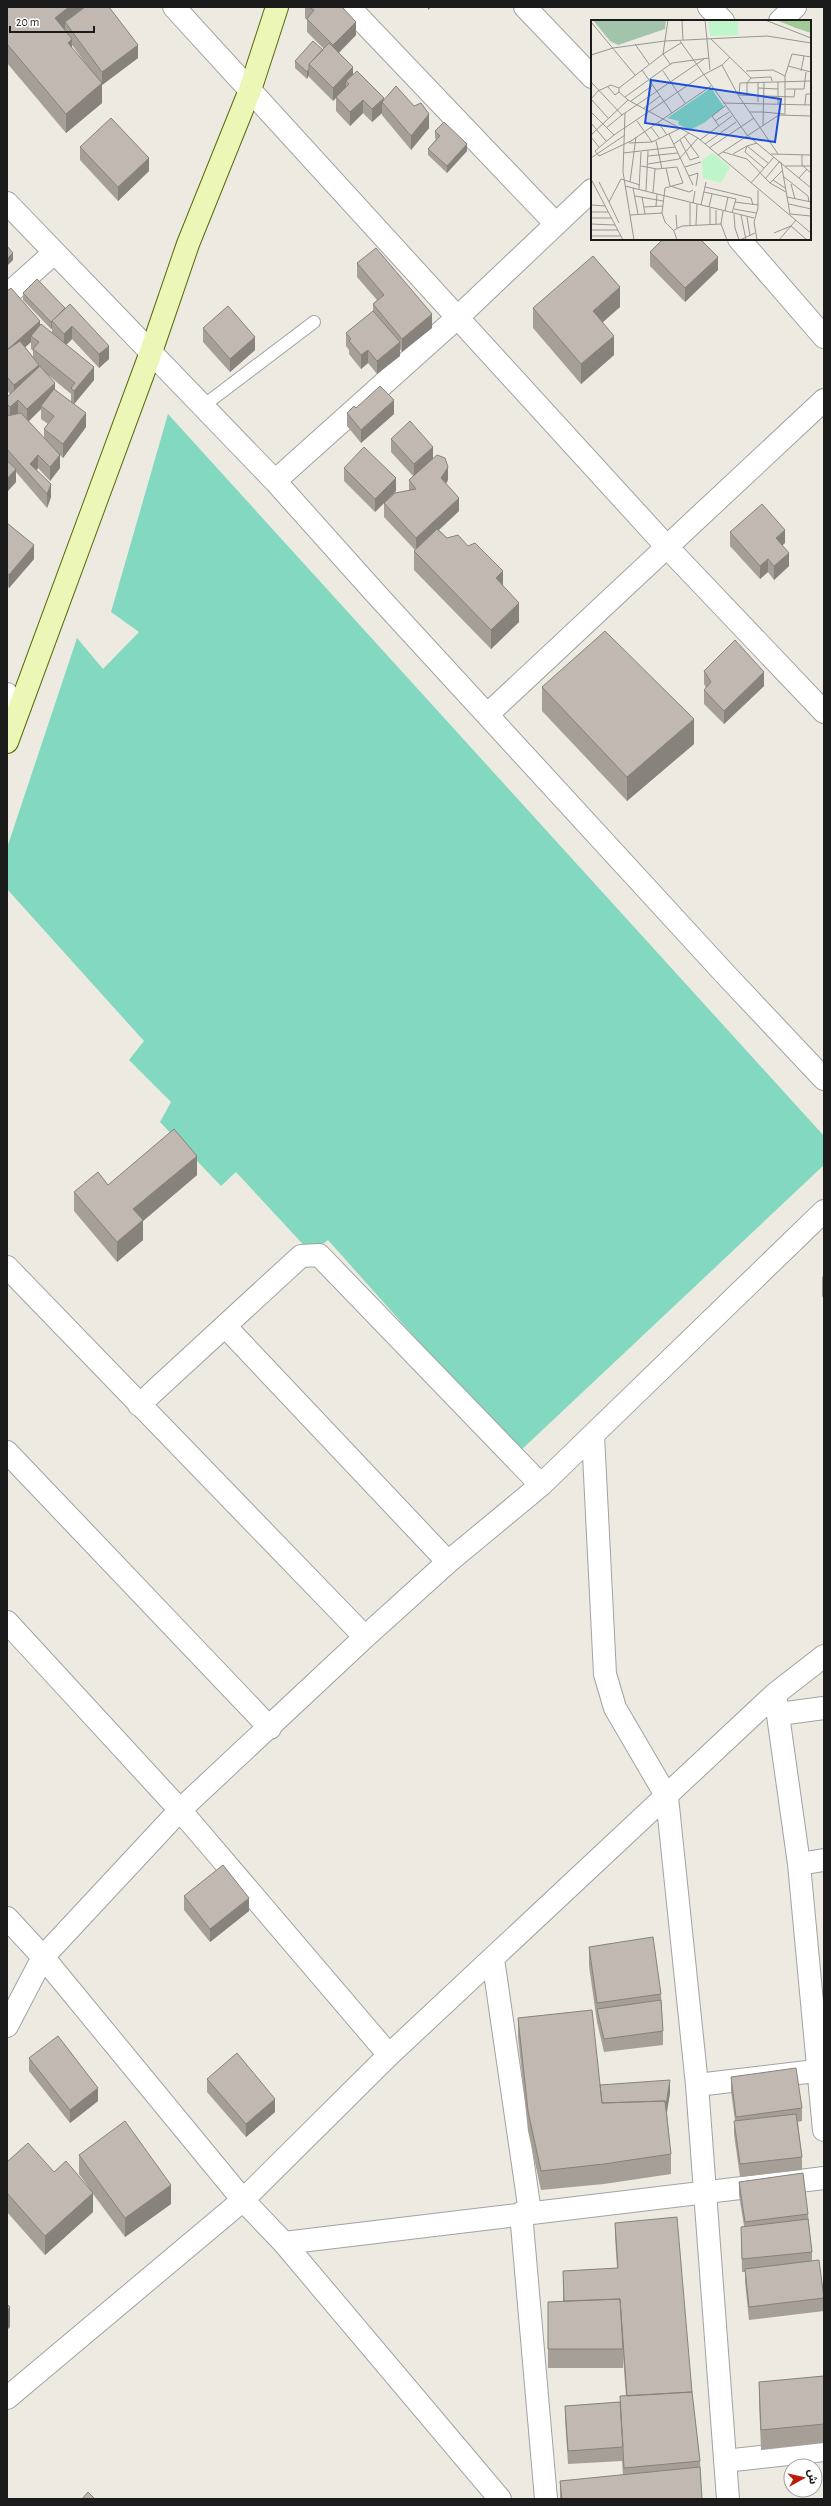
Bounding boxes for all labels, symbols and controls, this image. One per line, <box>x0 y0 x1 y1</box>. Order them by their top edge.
scale bar <box>10 8 94 34</box>
text: 20 m <box>16 16 39 28</box>
inset map <box>591 20 811 240</box>
north arrow <box>783 2458 823 2498</box>
text: ش <box>805 2468 819 2485</box>

